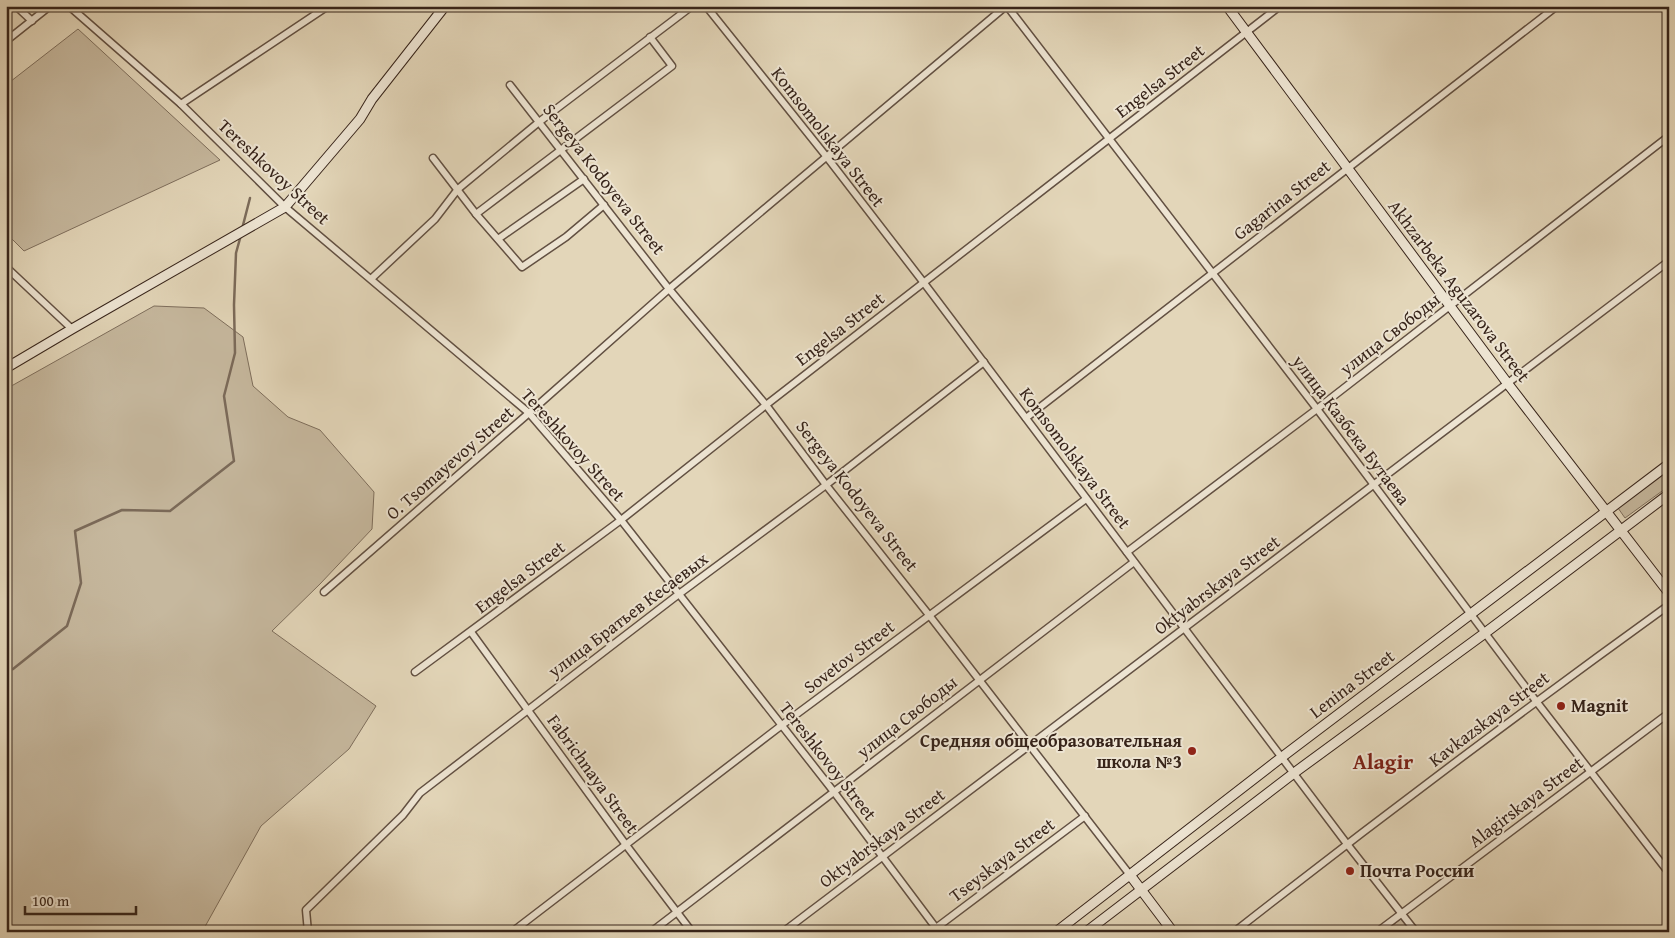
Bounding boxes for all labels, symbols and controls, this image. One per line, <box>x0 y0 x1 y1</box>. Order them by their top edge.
street label: Engelsa Street <box>1109 37 1211 124</box>
street label: Komsomolskaya Street <box>765 61 892 213</box>
street label: Sergeya Kodoyeva Street <box>537 97 673 261</box>
street label: Tereshkovoy Street <box>212 112 337 231</box>
street label: Gagarina Street <box>1227 153 1337 246</box>
street label: Akhzarbeka Aguzarova Street <box>1382 194 1537 388</box>
street label: Engelsa Street <box>789 285 891 372</box>
street label: улица Свободы <box>1333 285 1446 382</box>
street label: улица Казбека Бутаева <box>1285 348 1417 511</box>
street label: Komsomolskaya Street <box>1013 381 1138 535</box>
street label: Tereshkovoy Street <box>515 382 632 508</box>
street label: O. Tsomayevoy Street <box>380 399 520 526</box>
street label: Sergeya Kodoyeva Street <box>790 414 926 578</box>
street label: Oktyabrskaya Street <box>1148 528 1286 641</box>
street label: Engelsa Street <box>469 533 571 620</box>
street label: улица Братьев Кесаевых <box>541 545 714 685</box>
street label: Sovetov Street <box>797 613 901 700</box>
street label: Lenina Street <box>1303 642 1400 725</box>
street label: Kavkazskaya Street <box>1423 664 1555 773</box>
street label: улица Свободы <box>850 668 963 765</box>
place label: Magnit <box>1571 692 1628 719</box>
street label: Tereshkovoy Street <box>773 695 884 826</box>
marker: Magnit <box>1555 700 1567 712</box>
street label: Fabrichnaya Street <box>541 709 646 839</box>
place label: Средняя общеобразовательная школа №3 <box>920 727 1182 775</box>
marker: Средняя общеобразовательная школа №3 <box>1186 745 1198 757</box>
district label: Alagir <box>1353 745 1413 777</box>
street label: Alagirskaya Street <box>1463 749 1589 854</box>
street label: Oktyabrskaya Street <box>813 781 951 894</box>
street label: Tseyskaya Street <box>943 810 1061 908</box>
place label: Почта России <box>1360 857 1474 884</box>
marker: Почта России <box>1344 865 1356 877</box>
scale bar <box>25 883 136 915</box>
text: 100 m <box>32 890 70 911</box>

